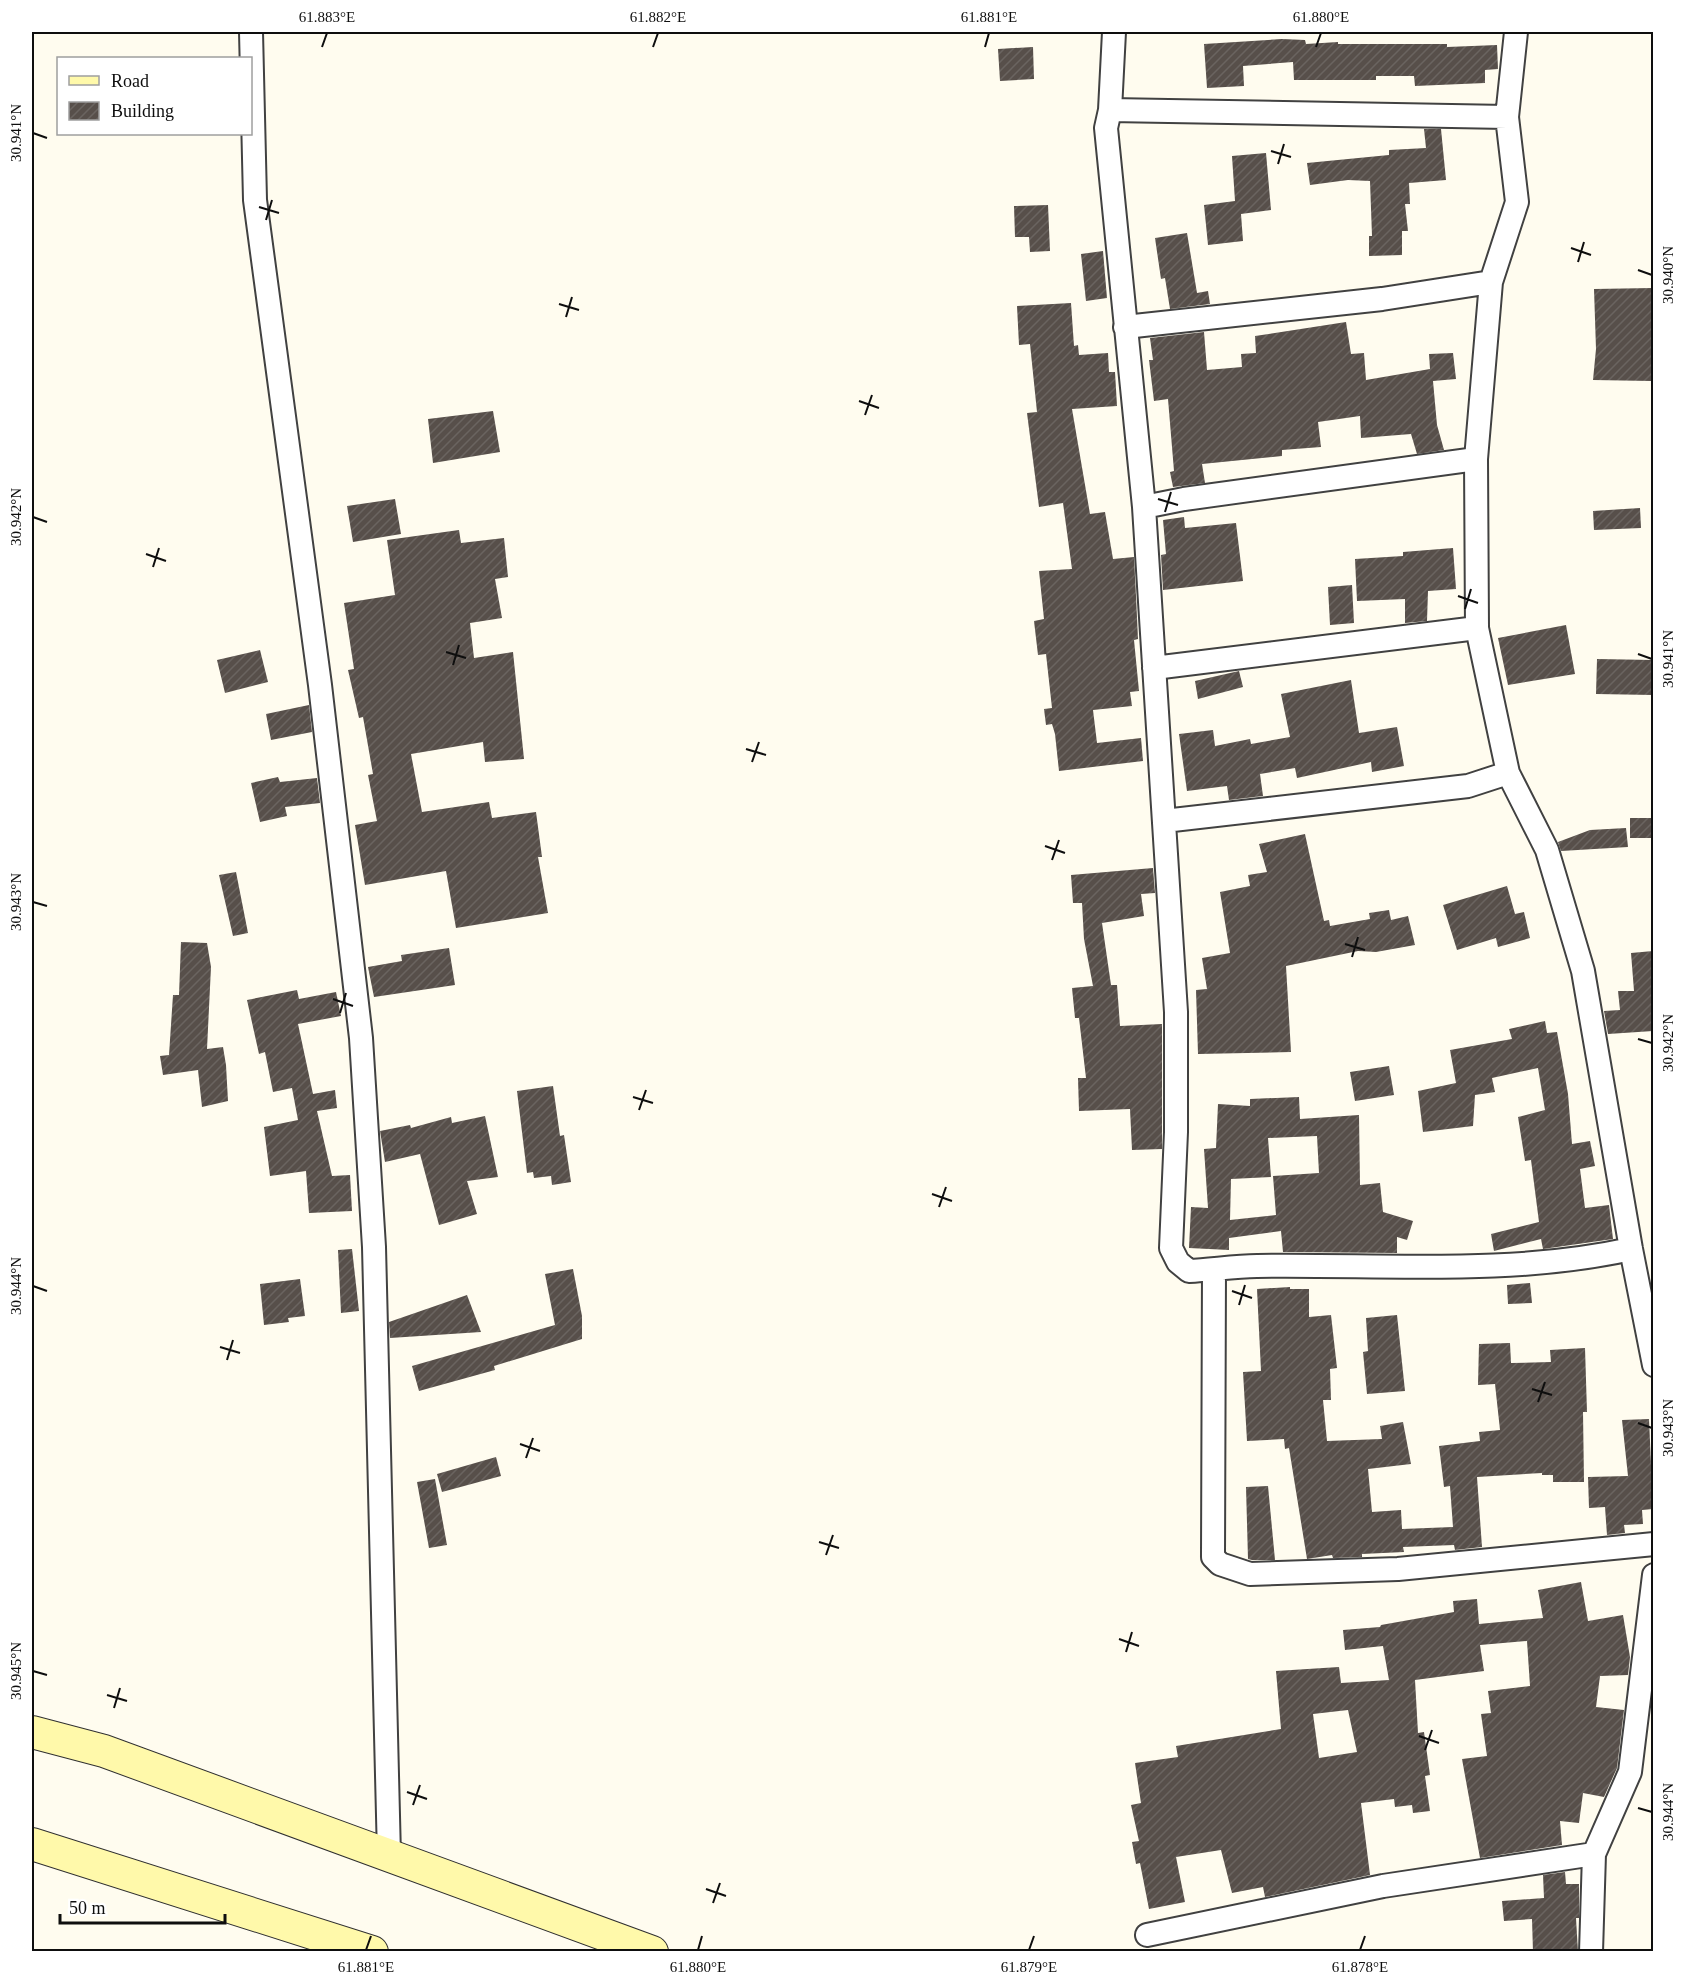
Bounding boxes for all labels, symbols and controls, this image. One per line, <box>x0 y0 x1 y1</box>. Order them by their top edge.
text: 61.883°E <box>299 9 355 25</box>
text: 61.882°E <box>630 9 686 25</box>
text: 61.881°E <box>961 9 1017 25</box>
text: 61.880°E <box>1293 9 1349 25</box>
legend <box>57 57 252 135</box>
text: Road <box>111 71 149 91</box>
text: Building <box>111 101 174 121</box>
text: 30.941°N <box>8 104 24 162</box>
text: 30.940°N <box>1660 246 1676 304</box>
text: 30.942°N <box>8 488 24 546</box>
text: 30.941°N <box>1660 630 1676 688</box>
text: 30.943°N <box>8 873 24 931</box>
text: 30.942°N <box>1660 1014 1676 1072</box>
text: 30.944°N <box>8 1257 24 1315</box>
text: 30.943°N <box>1660 1399 1676 1457</box>
text: 30.945°N <box>8 1642 24 1700</box>
text: 30.944°N <box>1660 1783 1676 1841</box>
scale bar <box>60 1887 225 1925</box>
text: 50 m <box>69 1898 106 1918</box>
text: 61.881°E <box>338 1959 394 1975</box>
text: 61.880°E <box>670 1959 726 1975</box>
text: 61.879°E <box>1001 1959 1057 1975</box>
text: 61.878°E <box>1332 1959 1388 1975</box>

